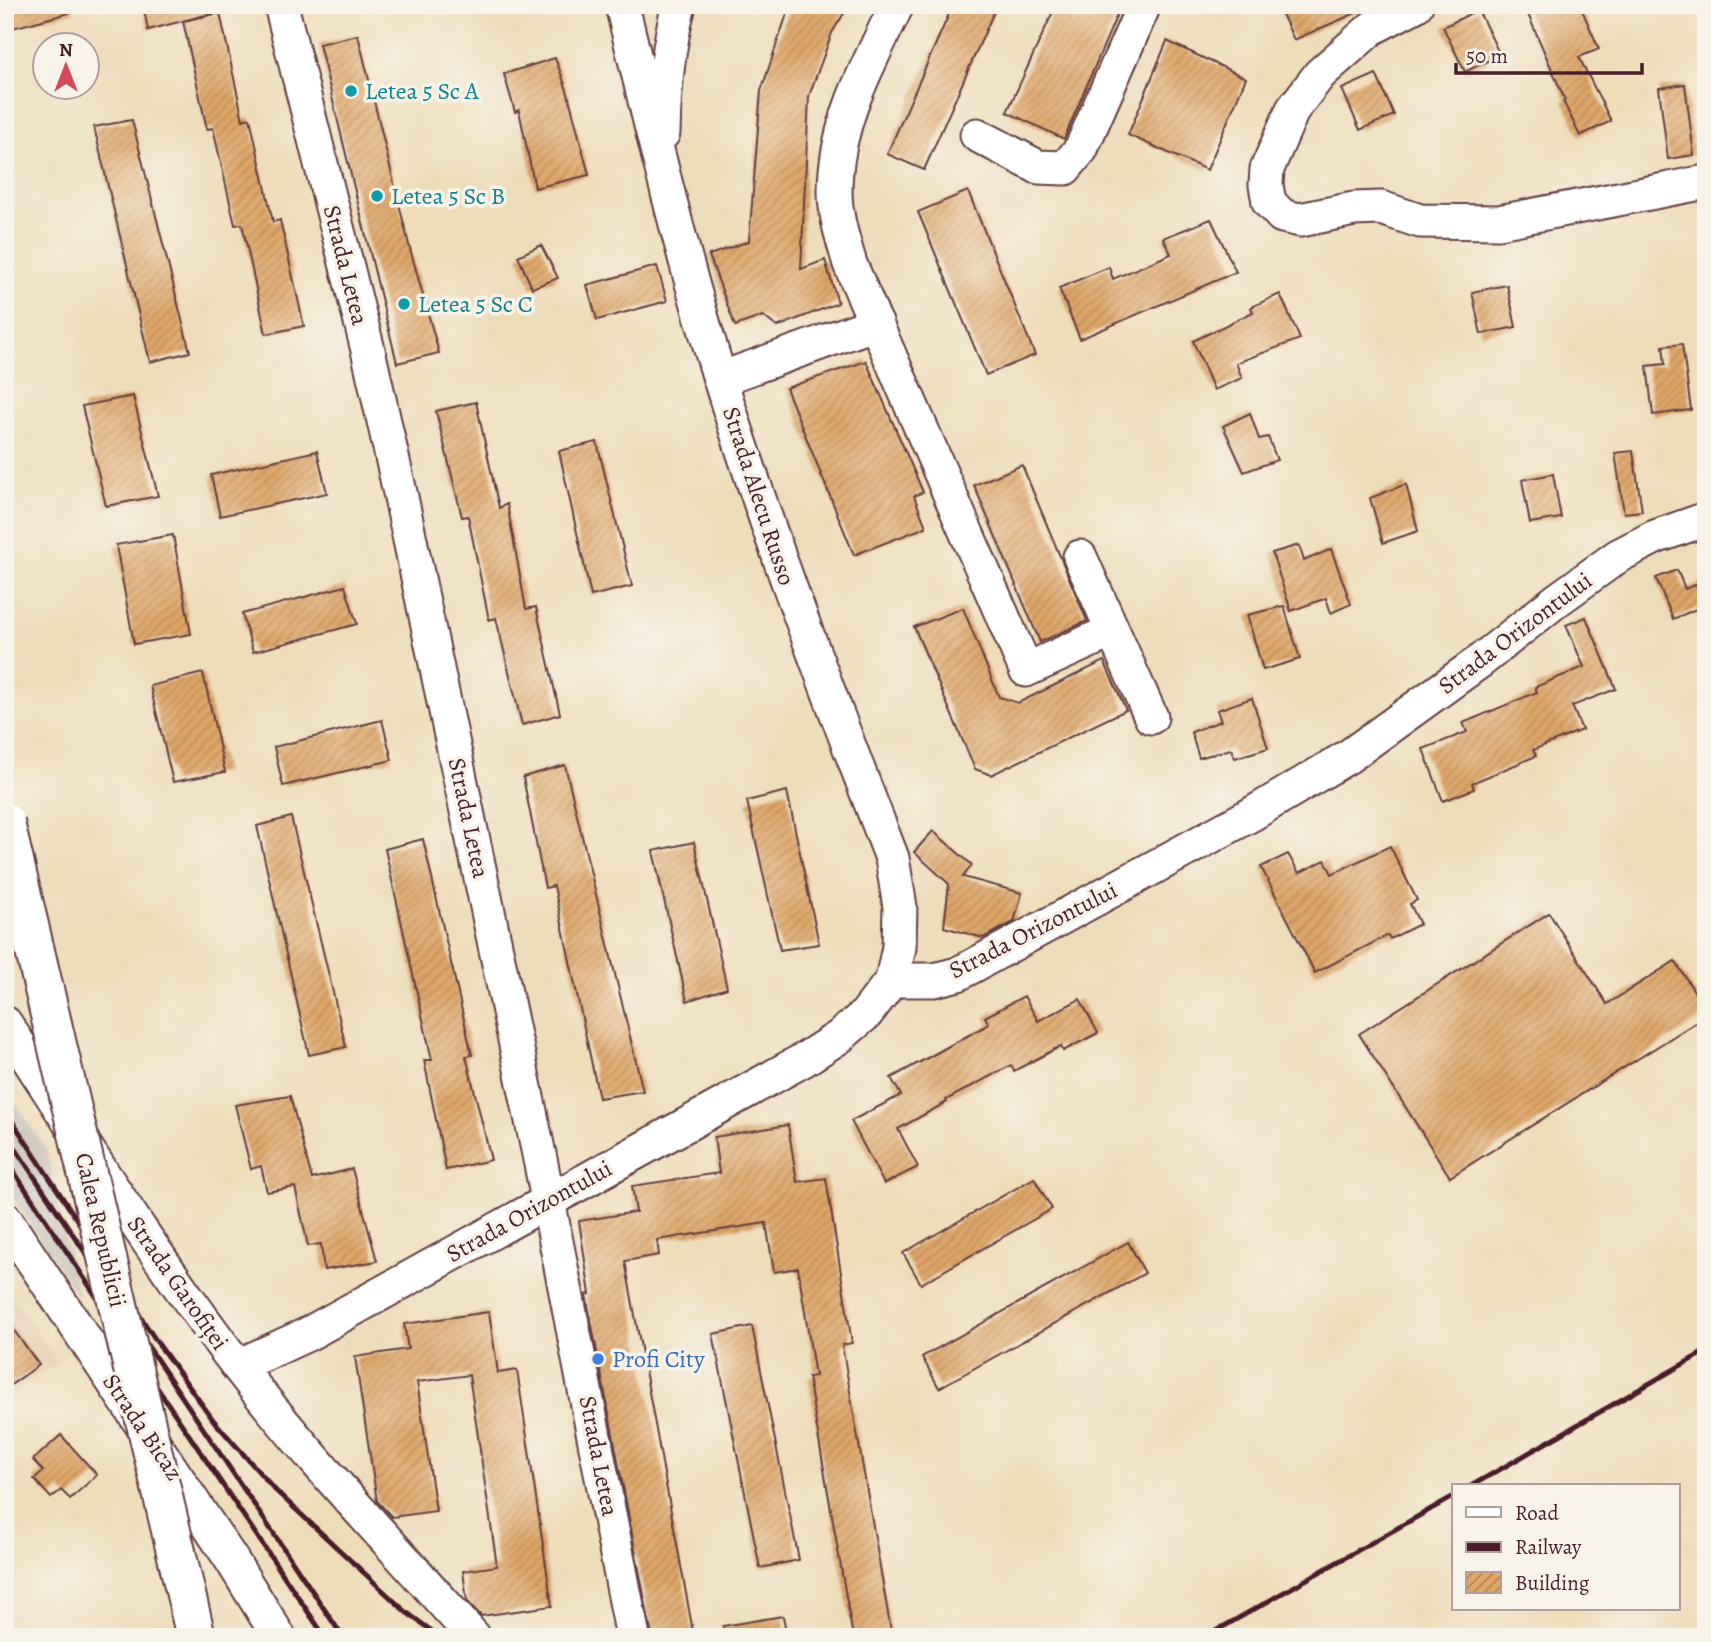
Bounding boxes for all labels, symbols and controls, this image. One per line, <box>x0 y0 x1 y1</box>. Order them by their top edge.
north arrow <box>32 32 102 102</box>
scale bar <box>1456 32 1641 76</box>
text: N <box>59 37 73 63</box>
text: 50 m <box>1466 42 1508 70</box>
place label: Letea 5 Sc A <box>365 75 480 107</box>
marker: Letea 5 Sc A <box>343 83 359 99</box>
place label: Letea 5 Sc B <box>391 180 505 212</box>
marker: Letea 5 Sc B <box>369 188 385 204</box>
street label: Strada Letea <box>316 202 377 329</box>
place label: Letea 5 Sc C <box>418 288 533 320</box>
marker: Letea 5 Sc C <box>396 296 412 312</box>
street label: Strada Alecu Russo <box>715 403 803 589</box>
street label: Strada Orizontului <box>1432 565 1598 701</box>
street label: Strada Letea <box>441 755 498 882</box>
street label: Strada Orizontului <box>943 874 1123 986</box>
street label: Calea Republicii <box>68 1150 134 1310</box>
street label: Strada Orizontului <box>440 1152 618 1270</box>
street label: Strada Garofiței <box>120 1210 236 1356</box>
place label: Profi City <box>612 1343 705 1375</box>
marker: Profi City <box>590 1351 606 1367</box>
street label: Strada Bicaz <box>95 1367 191 1487</box>
street label: Strada Letea <box>572 1393 627 1520</box>
legend <box>1452 1484 1680 1610</box>
text: Road <box>1515 1499 1559 1527</box>
text: Railway <box>1515 1533 1582 1561</box>
text: Building <box>1515 1569 1590 1597</box>

